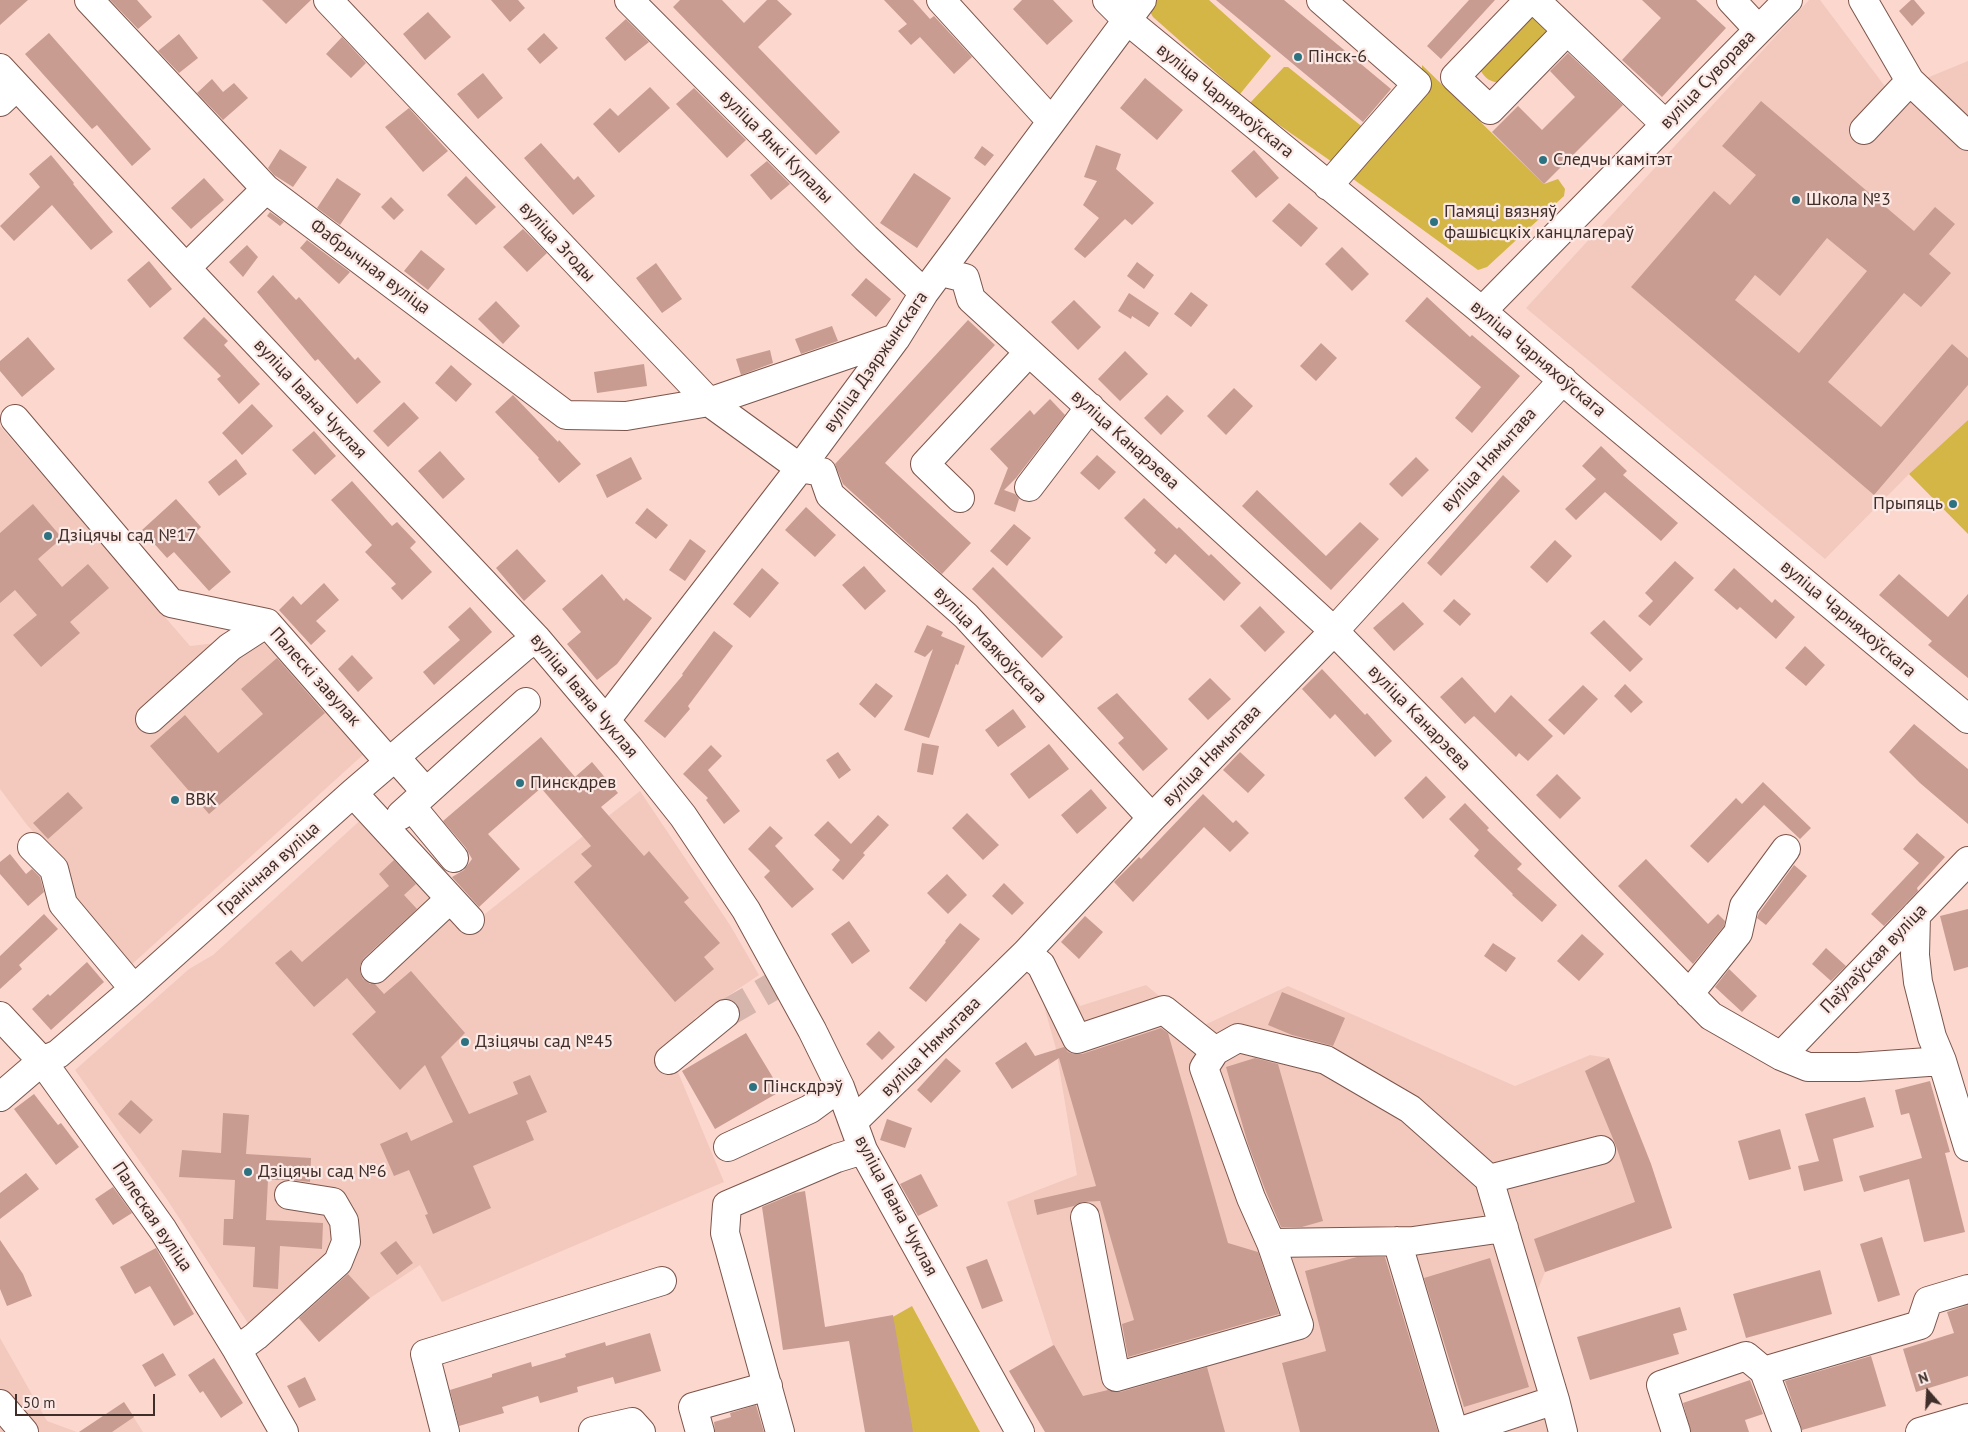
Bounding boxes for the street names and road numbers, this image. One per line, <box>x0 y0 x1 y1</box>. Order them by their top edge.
street label: вуліца Суворава <box>1656 26 1760 134</box>
street label: вуліца Чарняхоўскага <box>1152 39 1298 163</box>
street label: вуліца Янкі Купалы <box>715 86 837 208</box>
street label: вуліца Згоды <box>514 197 600 287</box>
street label: Фабрычная вуліца <box>306 215 434 319</box>
street label: вуліца Дзяржынскага <box>819 287 933 437</box>
street label: вуліца Чарняхоўскага <box>1466 296 1610 422</box>
street label: вуліца Івана Чуклая <box>249 335 371 463</box>
street label: вуліца Канарэева <box>1066 386 1184 494</box>
street label: вуліца Нямытава <box>1437 403 1541 517</box>
street label: вуліца Чарняхоўскага <box>1776 556 1920 682</box>
street label: вуліца Маякоўскага <box>929 582 1051 708</box>
street label: Палескі завулак <box>265 623 365 731</box>
street label: вуліца Івана Чуклая <box>526 629 642 763</box>
street label: вуліца Канарэева <box>1363 661 1475 775</box>
street label: вуліца Нямытава <box>1158 701 1266 811</box>
street label: Гранічная вуліца <box>214 818 324 920</box>
street label: Паўлаўская вуліца <box>1816 900 1932 1018</box>
street label: вуліца Нямытава <box>876 992 986 1102</box>
street label: вуліца Івана Чуклая <box>850 1132 942 1280</box>
street label: Палеская вуліца <box>107 1158 197 1276</box>

